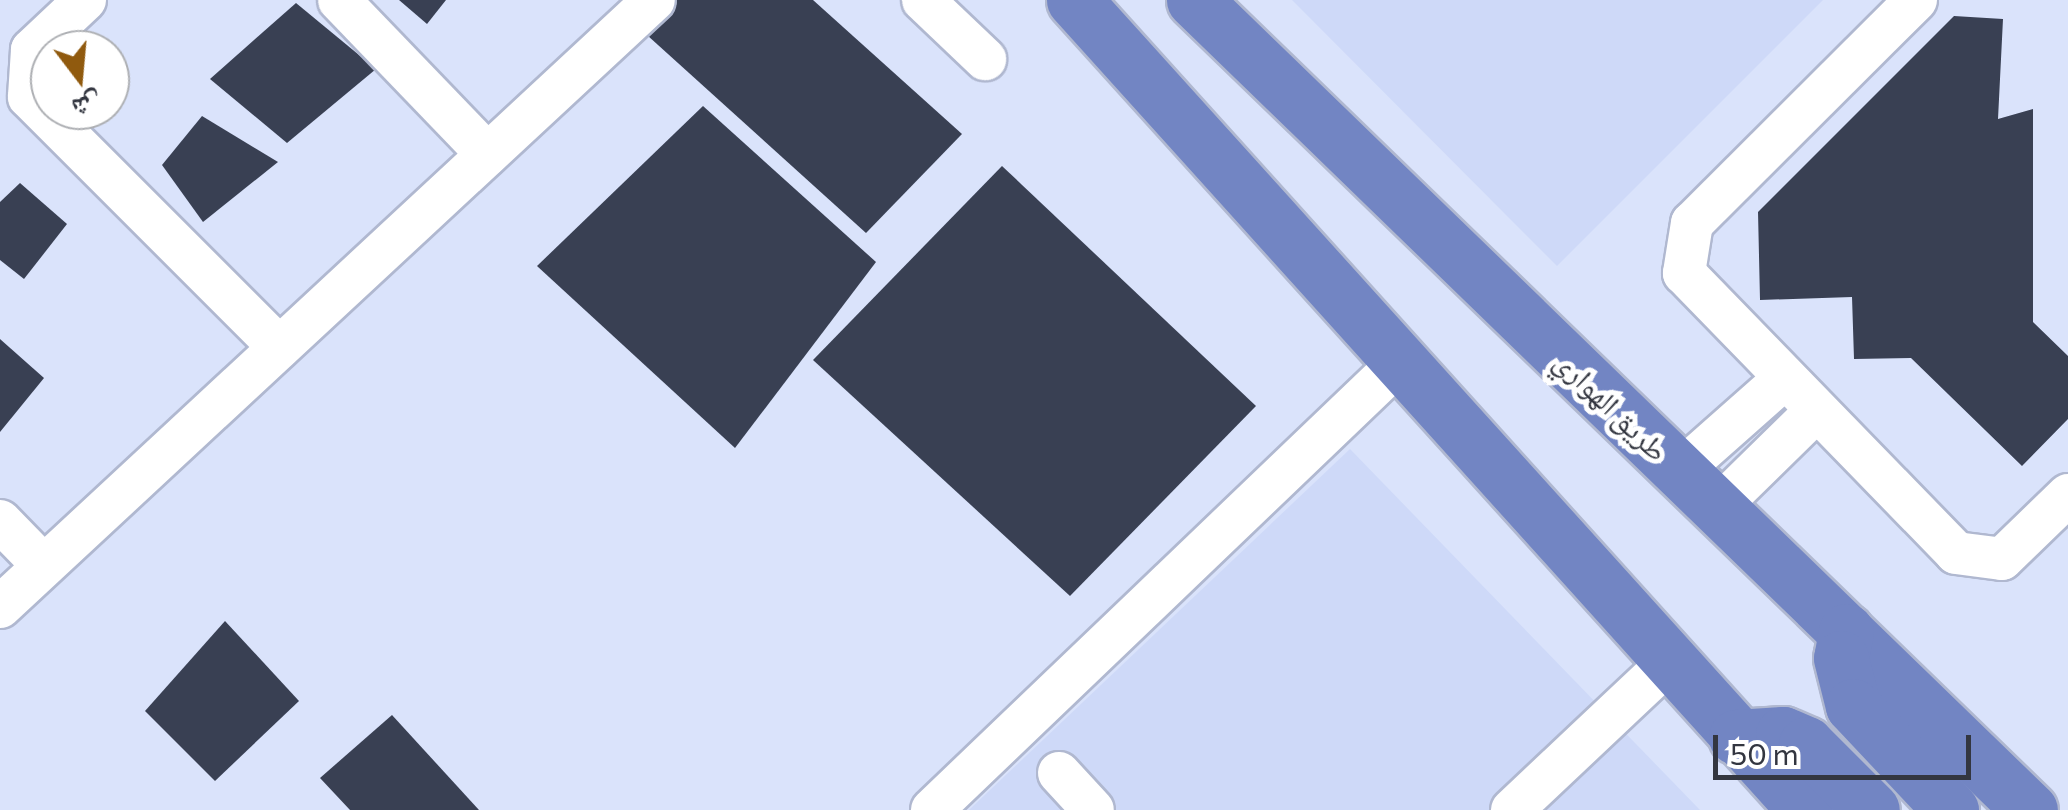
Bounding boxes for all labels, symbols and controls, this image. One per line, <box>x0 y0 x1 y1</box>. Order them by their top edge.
north arrow <box>30 30 130 130</box>
text: ش <box>69 86 107 127</box>
street label: طريق الهواري <box>1548 342 1676 468</box>
scale bar <box>1718 715 1976 777</box>
text: 50 m <box>1730 734 1799 771</box>

